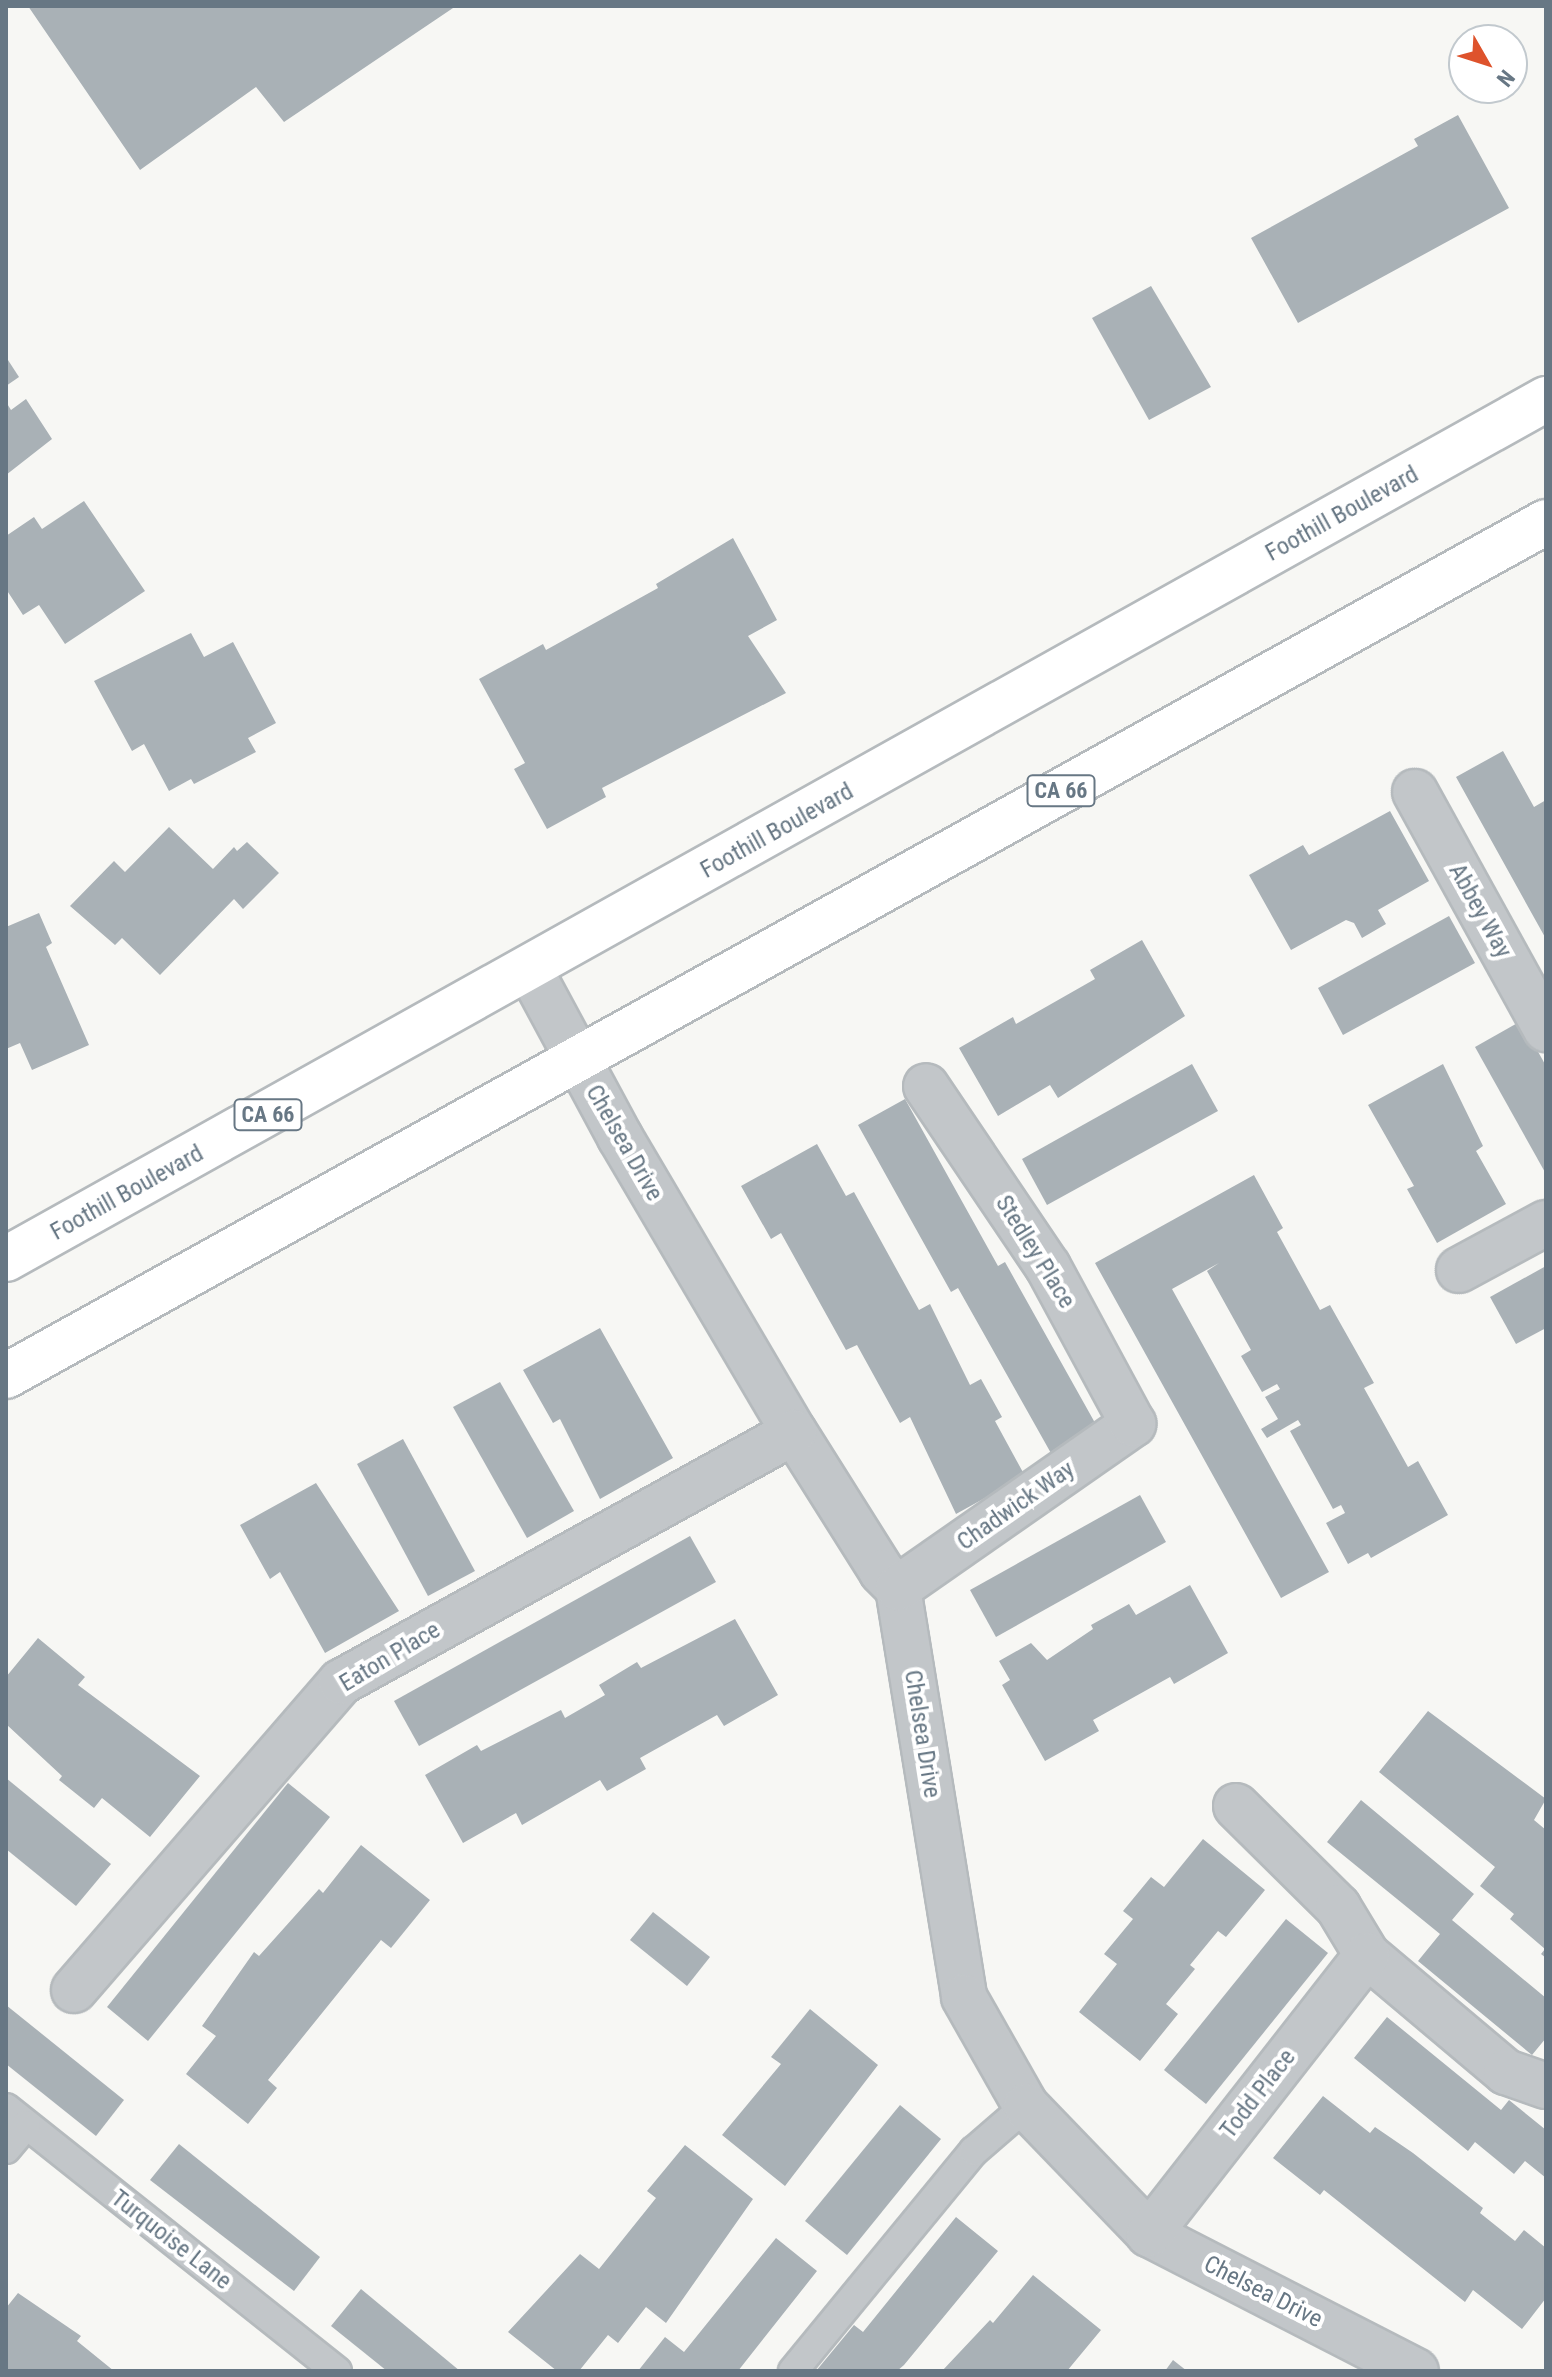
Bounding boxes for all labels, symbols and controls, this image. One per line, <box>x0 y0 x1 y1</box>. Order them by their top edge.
north arrow <box>1448 24 1528 104</box>
text: N <box>1492 65 1519 91</box>
street label: Foothill Boulevard <box>1261 460 1423 568</box>
road number: CA 66 <box>1025 773 1097 809</box>
street label: Foothill Boulevard <box>696 777 858 885</box>
street label: Abbey Way <box>1442 859 1518 963</box>
street label: Chelsea Drive <box>579 1080 669 1206</box>
road number: CA 66 <box>232 1097 304 1133</box>
street label: Foothill Boulevard <box>46 1139 208 1247</box>
street label: Stedley Place <box>989 1190 1081 1314</box>
street label: Chadwick Way <box>952 1455 1080 1557</box>
street label: Eaton Place <box>335 1616 445 1698</box>
street label: Chelsea Drive <box>898 1668 946 1800</box>
street label: Todd Place <box>1214 2044 1302 2144</box>
street label: Turquoise Lane <box>105 2184 237 2296</box>
street label: Chelsea Drive <box>1199 2250 1327 2334</box>

